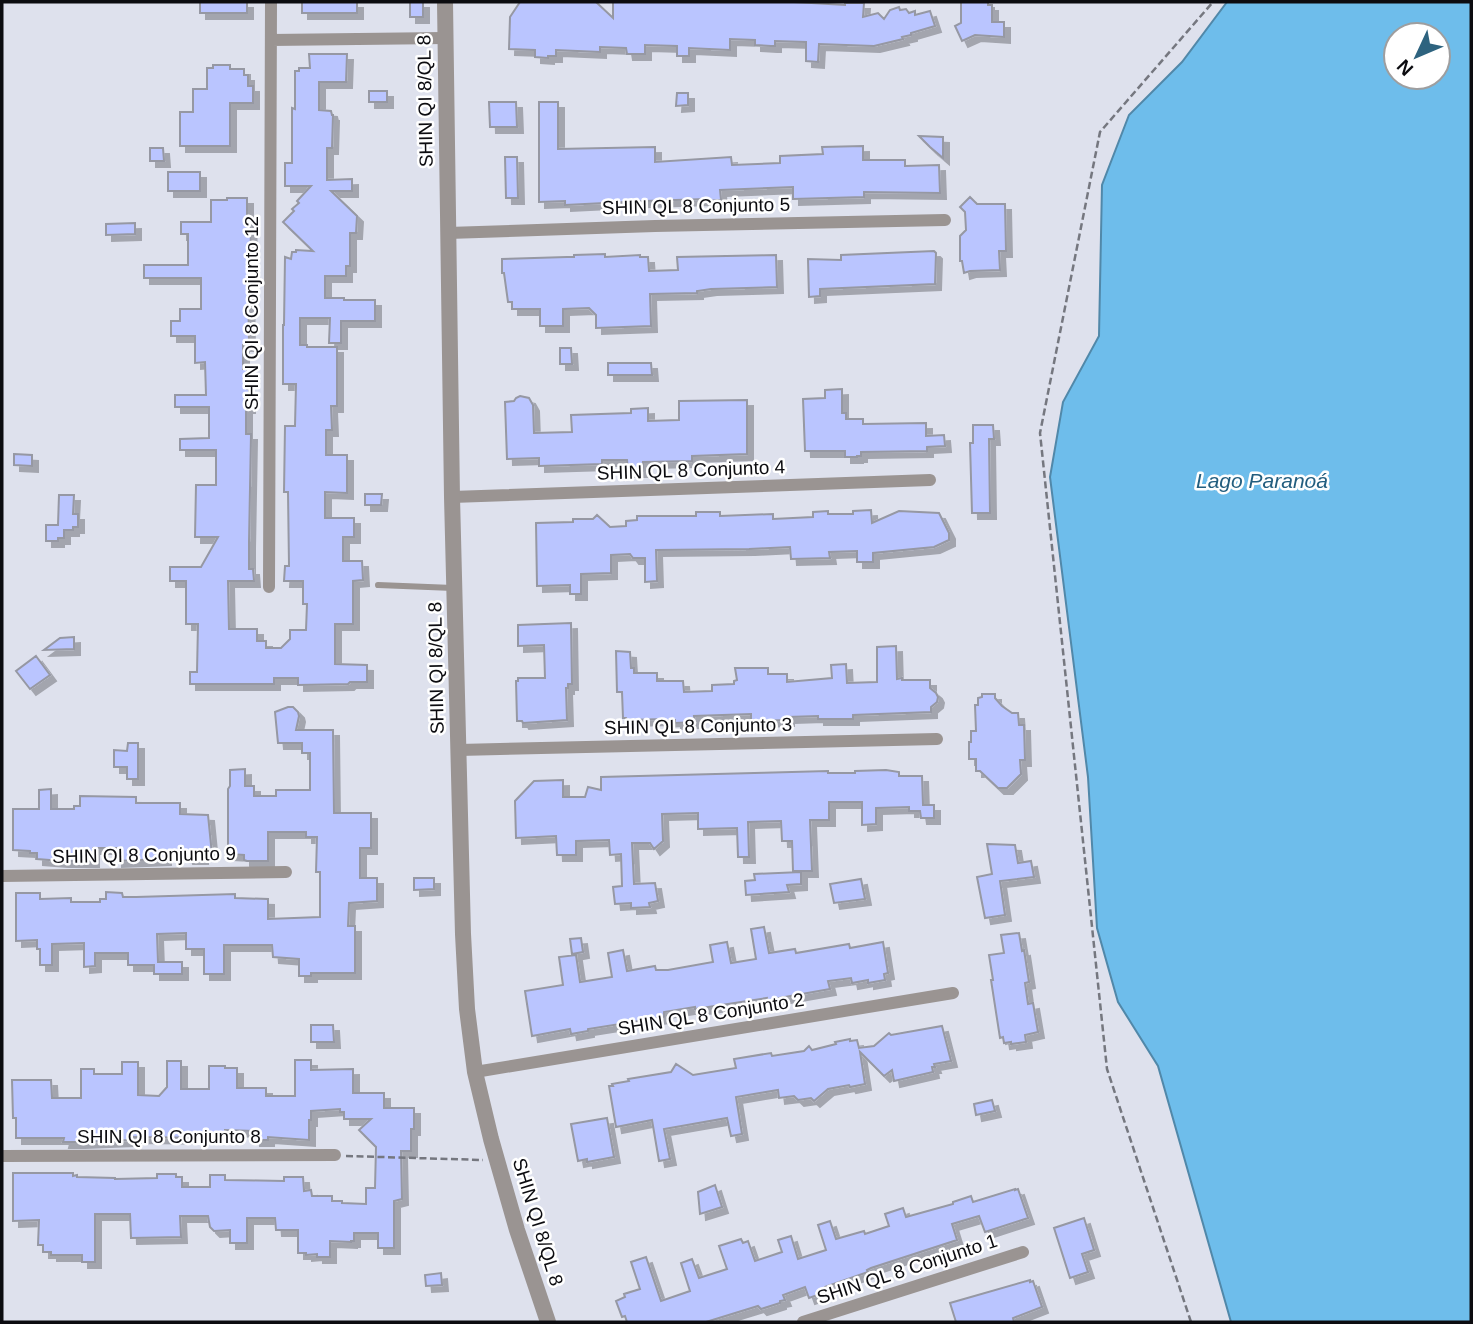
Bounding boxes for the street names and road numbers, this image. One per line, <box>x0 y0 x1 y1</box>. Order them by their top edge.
street label: SHIN QI 8/QL 8 <box>413 35 437 167</box>
street label: SHIN QL 8 Conjunto 5 <box>602 194 790 218</box>
street label: SHIN QI 8 Conjunto 12 <box>241 216 262 410</box>
street label: SHIN QL 8 Conjunto 4 <box>597 456 786 484</box>
street label: SHIN QI 8/QL 8 <box>424 602 448 734</box>
street label: SHIN QL 8 Conjunto 3 <box>604 714 792 738</box>
street label: SHIN QI 8 Conjunto 9 <box>52 843 236 867</box>
street label: SHIN QL 8 Conjunto 2 <box>616 989 806 1039</box>
street label: SHIN QI 8 Conjunto 8 <box>77 1126 261 1147</box>
street label: SHIN QI 8/QL 8 <box>509 1156 567 1288</box>
street label: SHIN QL 8 Conjunto 1 <box>814 1230 1000 1308</box>

